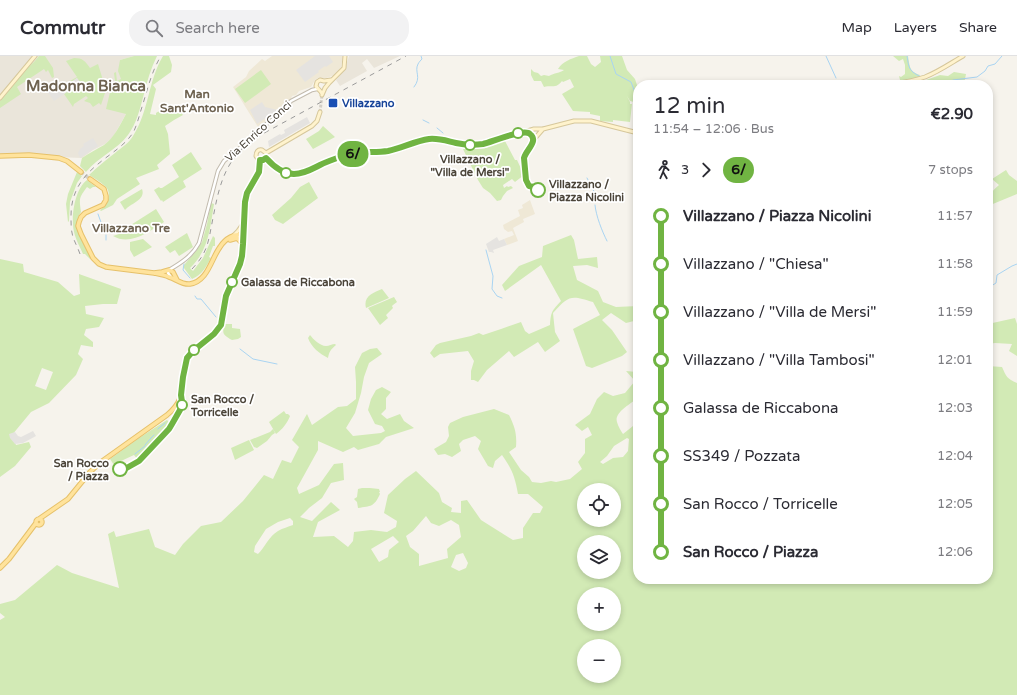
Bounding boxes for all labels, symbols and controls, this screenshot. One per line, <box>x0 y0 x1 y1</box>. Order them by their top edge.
search box <box>129 10 409 46</box>
text: Commutr <box>20 17 105 39</box>
icon: search <box>143 17 165 39</box>
text: Search here <box>175 19 260 37</box>
text: Map <box>842 19 872 36</box>
text: Layers <box>894 19 937 36</box>
text: Share <box>959 19 997 36</box>
district label: Madonna Bianca <box>26 77 146 95</box>
district label: Man Sant'Antonio <box>160 87 234 115</box>
text: 12 min <box>653 93 725 119</box>
marker: Villazzano <box>327 97 339 109</box>
place label: Villazzano <box>342 97 395 110</box>
street label: Via Enrico Conci <box>223 98 294 165</box>
text: €2.90 <box>931 105 973 123</box>
text: 11:54 – 12:06 · Bus <box>653 121 774 137</box>
unlabelled marker <box>512 127 524 139</box>
marker: Villazzano / "Villa de Mersi" <box>464 139 476 151</box>
line badge: 6/ <box>335 141 371 167</box>
text: 6/ <box>346 145 361 162</box>
place label: Villazzano / "Villa de Mersi" <box>431 153 510 179</box>
icon: walk <box>653 159 675 181</box>
icon: forward <box>695 159 717 181</box>
text: 6/ <box>731 161 746 178</box>
text: 3 <box>681 162 689 178</box>
text: 7 stops <box>928 162 973 178</box>
unlabelled marker <box>280 167 292 179</box>
place label: Villazzano / Piazza Nicolini <box>549 178 624 204</box>
marker: Villazzano / Piazza Nicolini <box>530 182 546 198</box>
text: Villazzano / Piazza Nicolini <box>683 207 871 225</box>
text: 11:57 <box>937 208 973 224</box>
district label: Villazzano Tre <box>92 221 170 235</box>
text: Villazzano / "Chiesa" <box>683 255 829 273</box>
text: 11:58 <box>937 256 973 272</box>
marker: Galassa de Riccabona <box>226 276 238 288</box>
place label: Galassa de Riccabona <box>241 276 355 289</box>
text: Villazzano / "Villa de Mersi" <box>683 303 876 321</box>
text: 11:59 <box>937 304 973 320</box>
unlabelled marker <box>188 344 200 356</box>
text: Villazzano / "Villa Tambosi" <box>683 351 875 369</box>
text: 12:01 <box>937 352 973 368</box>
place label: San Rocco / Torricelle <box>190 393 254 419</box>
marker: San Rocco / Torricelle <box>176 399 188 411</box>
text: Galassa de Riccabona <box>683 399 838 417</box>
text: 12:03 <box>937 400 973 416</box>
text: SS349 / Pozzata <box>683 447 801 465</box>
text: 12:04 <box>937 448 973 464</box>
place label: San Rocco / Piazza <box>54 457 109 483</box>
marker: San Rocco / Piazza <box>112 461 128 477</box>
map controls <box>577 483 621 683</box>
button: locate <box>577 483 621 527</box>
text: San Rocco / Torricelle <box>683 495 838 513</box>
text: 12:05 <box>937 496 973 512</box>
button: layers <box>577 535 621 579</box>
text: San Rocco / Piazza <box>683 543 818 561</box>
text: 12:06 <box>937 544 973 560</box>
button: + <box>577 587 621 631</box>
button: − <box>577 639 621 683</box>

